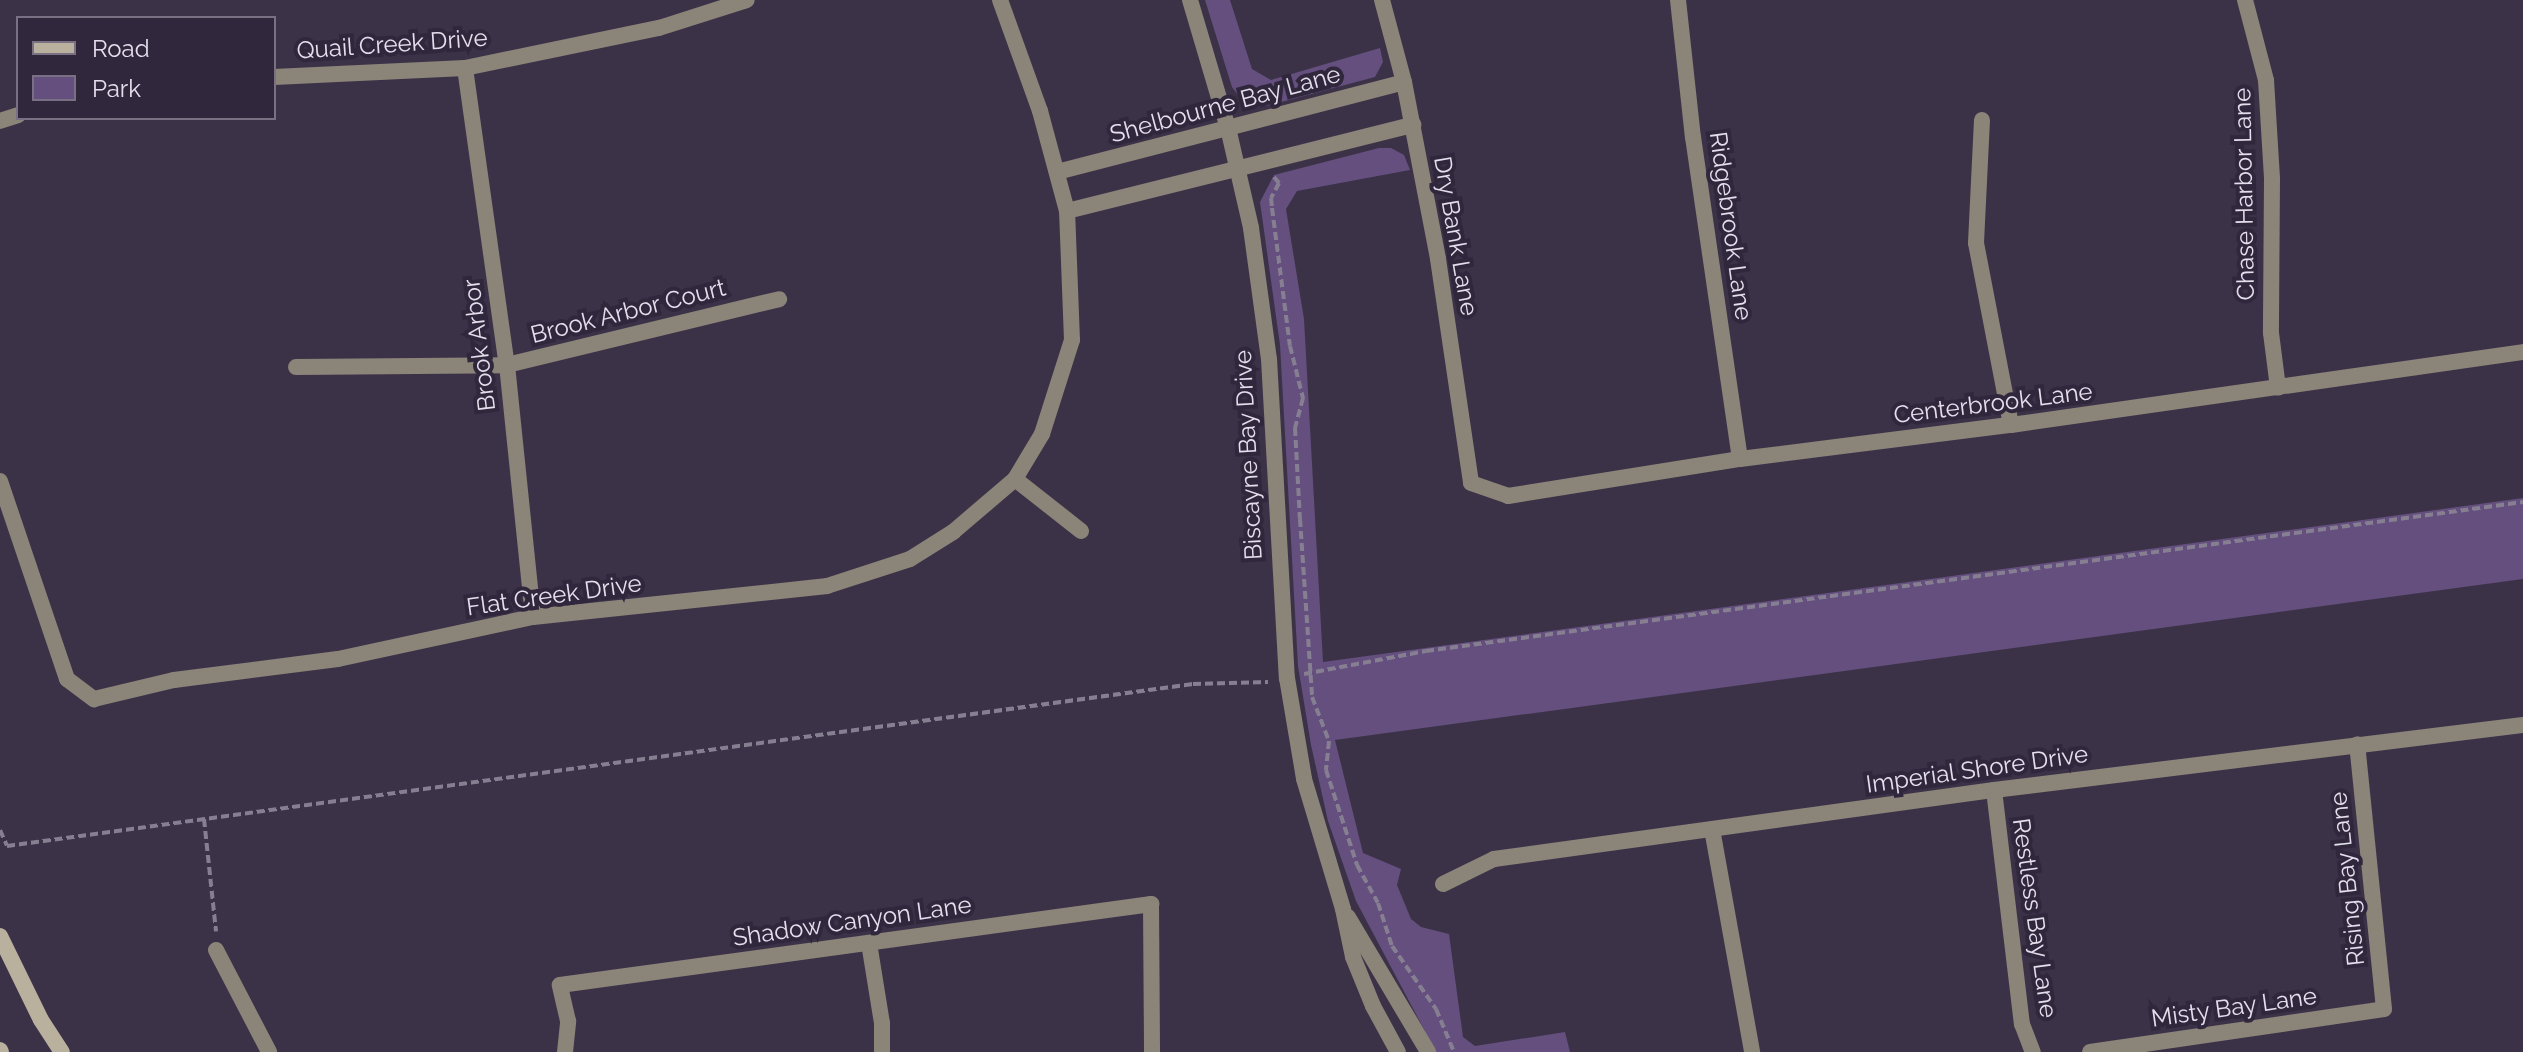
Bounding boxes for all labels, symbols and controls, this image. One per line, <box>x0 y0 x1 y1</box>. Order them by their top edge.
legend <box>16 16 276 120</box>
street label: Quail Creek Drive <box>295 23 489 65</box>
text: Road <box>92 34 150 63</box>
street label: Shelbourne Bay Lane <box>1106 59 1344 149</box>
text: Park <box>92 74 141 103</box>
street label: Chase Harbor Lane <box>2228 87 2260 301</box>
street label: Ridgebrook Lane <box>1704 130 1758 322</box>
street label: Dry Bank Lane <box>1428 154 1484 318</box>
street label: Brook Arbor Court <box>527 273 729 349</box>
street label: Brook Arbor <box>457 277 501 413</box>
street label: Biscayne Bay Drive <box>1228 349 1268 561</box>
street label: Centerbrook Lane <box>1892 377 2094 429</box>
street label: Flat Creek Drive <box>465 568 643 622</box>
street label: Imperial Shore Drive <box>1864 739 2090 799</box>
street label: Rising Bay Lane <box>2324 790 2370 968</box>
street label: Restless Bay Lane <box>2007 816 2063 1020</box>
street label: Shadow Canyon Lane <box>730 890 974 952</box>
street label: Misty Bay Lane <box>2149 981 2319 1033</box>

